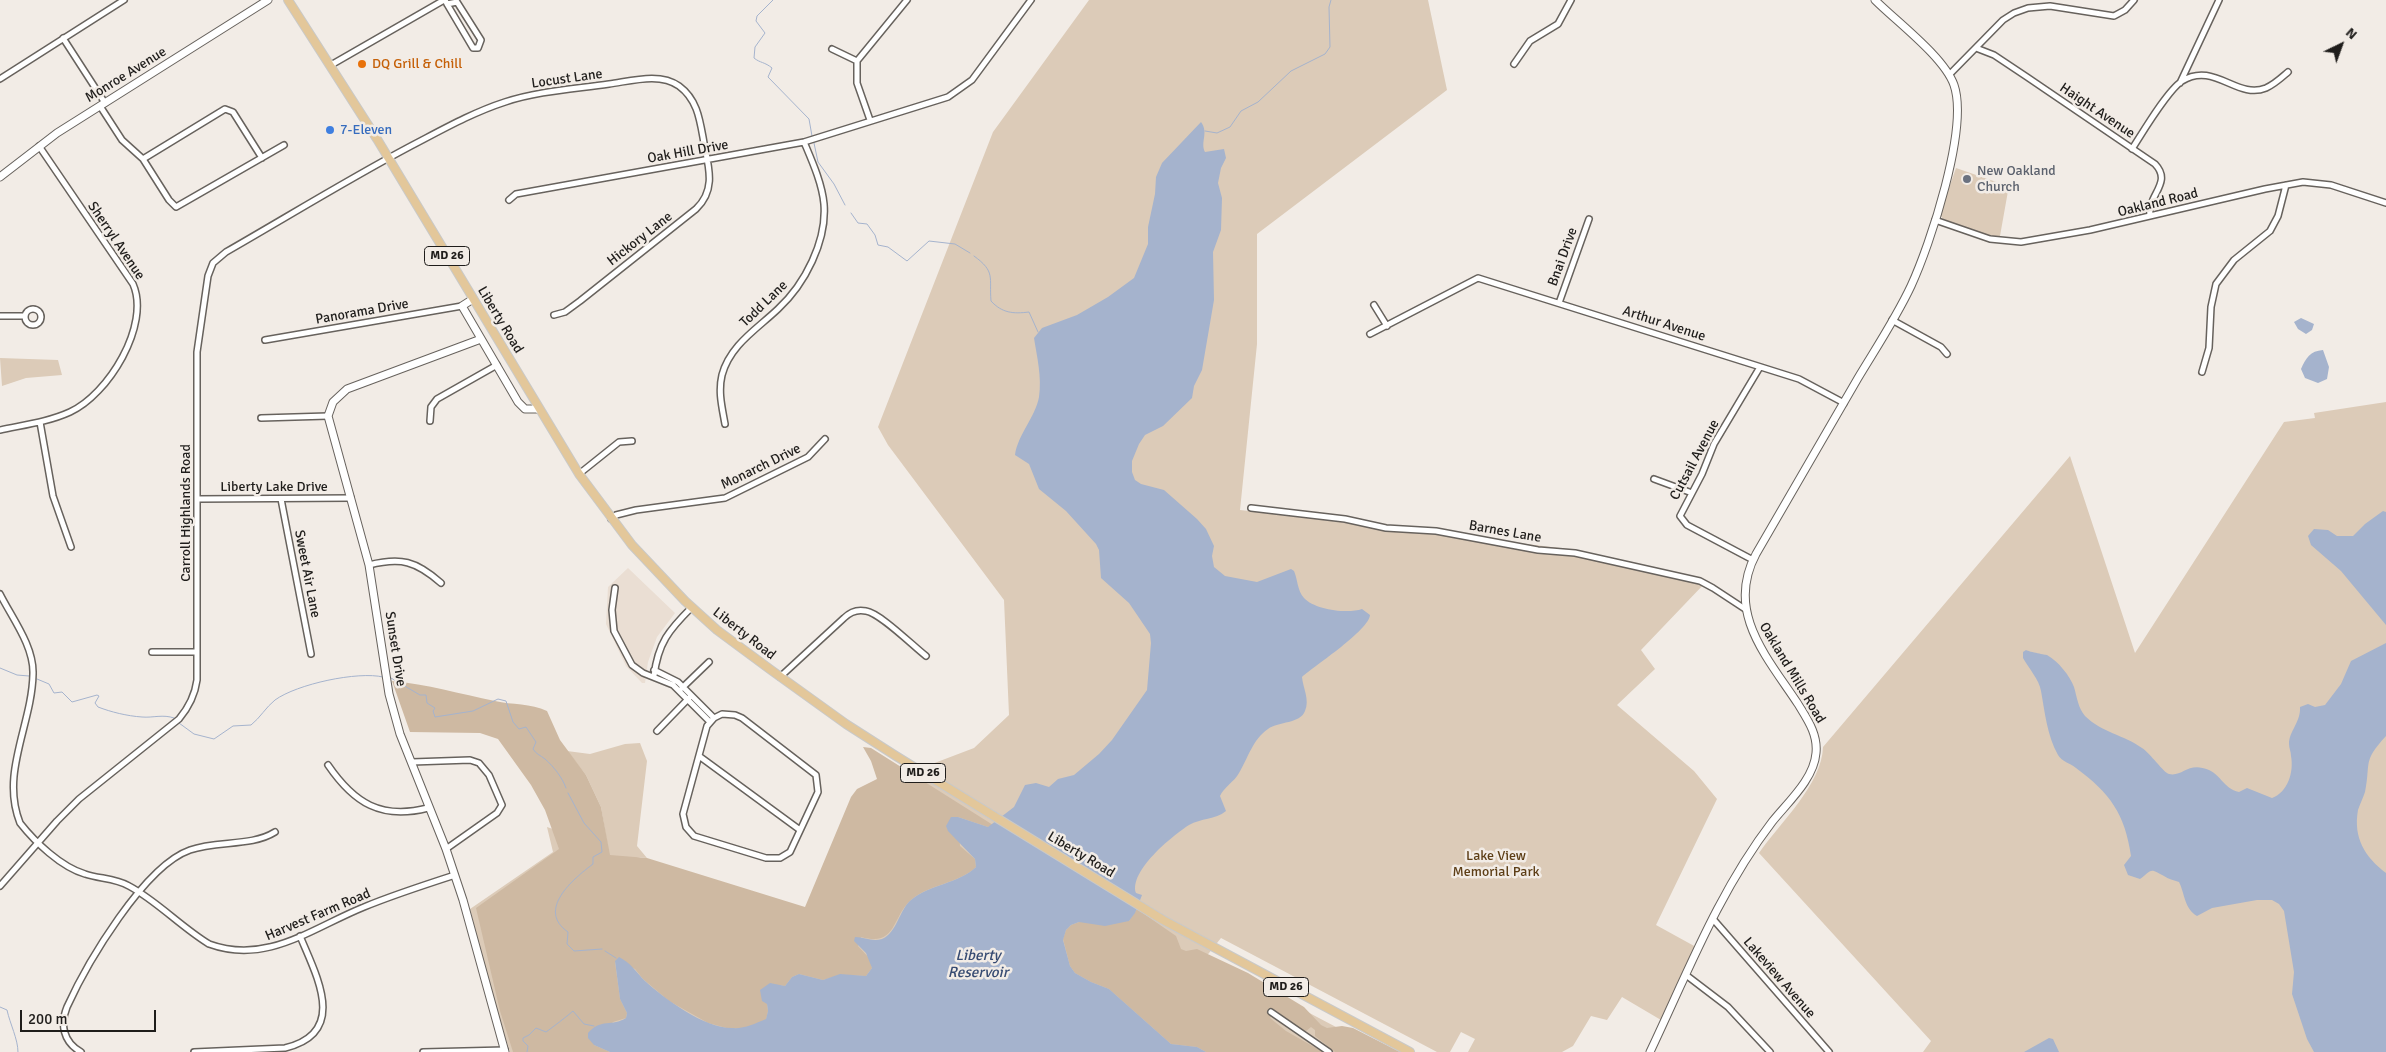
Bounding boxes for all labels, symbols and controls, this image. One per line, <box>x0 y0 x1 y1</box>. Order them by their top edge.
north arrow <box>2316 20 2366 70</box>
text: N <box>2342 24 2361 43</box>
street label: Monroe Avenue <box>82 43 170 107</box>
place label: DQ Grill & Chill <box>372 56 462 72</box>
marker: DQ Grill & Chill <box>356 58 368 70</box>
street label: Locust Lane <box>530 66 604 92</box>
street label: Haight Avenue <box>2056 80 2138 142</box>
place label: 7-Eleven <box>340 122 392 138</box>
marker: 7-Eleven <box>324 124 336 136</box>
street label: Oak Hill Drive <box>646 137 730 167</box>
place label: New Oakland Church <box>1977 163 2056 196</box>
marker: New Oakland Church <box>1961 173 1973 185</box>
street label: Oakland Road <box>2116 185 2200 221</box>
street label: Sherryl Avenue <box>84 199 148 283</box>
street label: Hickory Lane <box>604 208 676 270</box>
street label: Bnai Drive <box>1545 225 1581 289</box>
road number: MD 26 <box>424 247 470 266</box>
street label: Todd Lane <box>737 277 791 331</box>
street label: Liberty Road <box>473 283 527 357</box>
street label: Panorama Drive <box>314 296 410 328</box>
street label: Arthur Avenue <box>1620 303 1708 345</box>
street label: Cutsail Avenue <box>1667 417 1723 503</box>
street label: Monarch Drive <box>718 440 804 494</box>
street label: Carroll Highlands Road <box>178 444 194 582</box>
street label: Liberty Lake Drive <box>220 479 328 495</box>
street label: Barnes Lane <box>1467 517 1543 547</box>
street label: Sweet Air Lane <box>290 529 324 619</box>
street label: Liberty Road <box>709 604 779 664</box>
street label: Sunset Drive <box>381 610 409 688</box>
street label: Oakland Mills Road <box>1755 620 1829 726</box>
road number: MD 26 <box>900 764 946 782</box>
street label: Liberty Road <box>1044 828 1118 882</box>
park label: Lake View Memorial Park <box>1452 848 1540 880</box>
street label: Harvest Farm Road <box>263 885 373 945</box>
street label: Lakeview Avenue <box>1739 934 1819 1022</box>
water label: Liberty Reservoir <box>948 947 1008 982</box>
road number: MD 26 <box>1264 978 1308 996</box>
scale bar <box>22 1000 159 1032</box>
text: 200 m <box>28 1010 68 1028</box>

